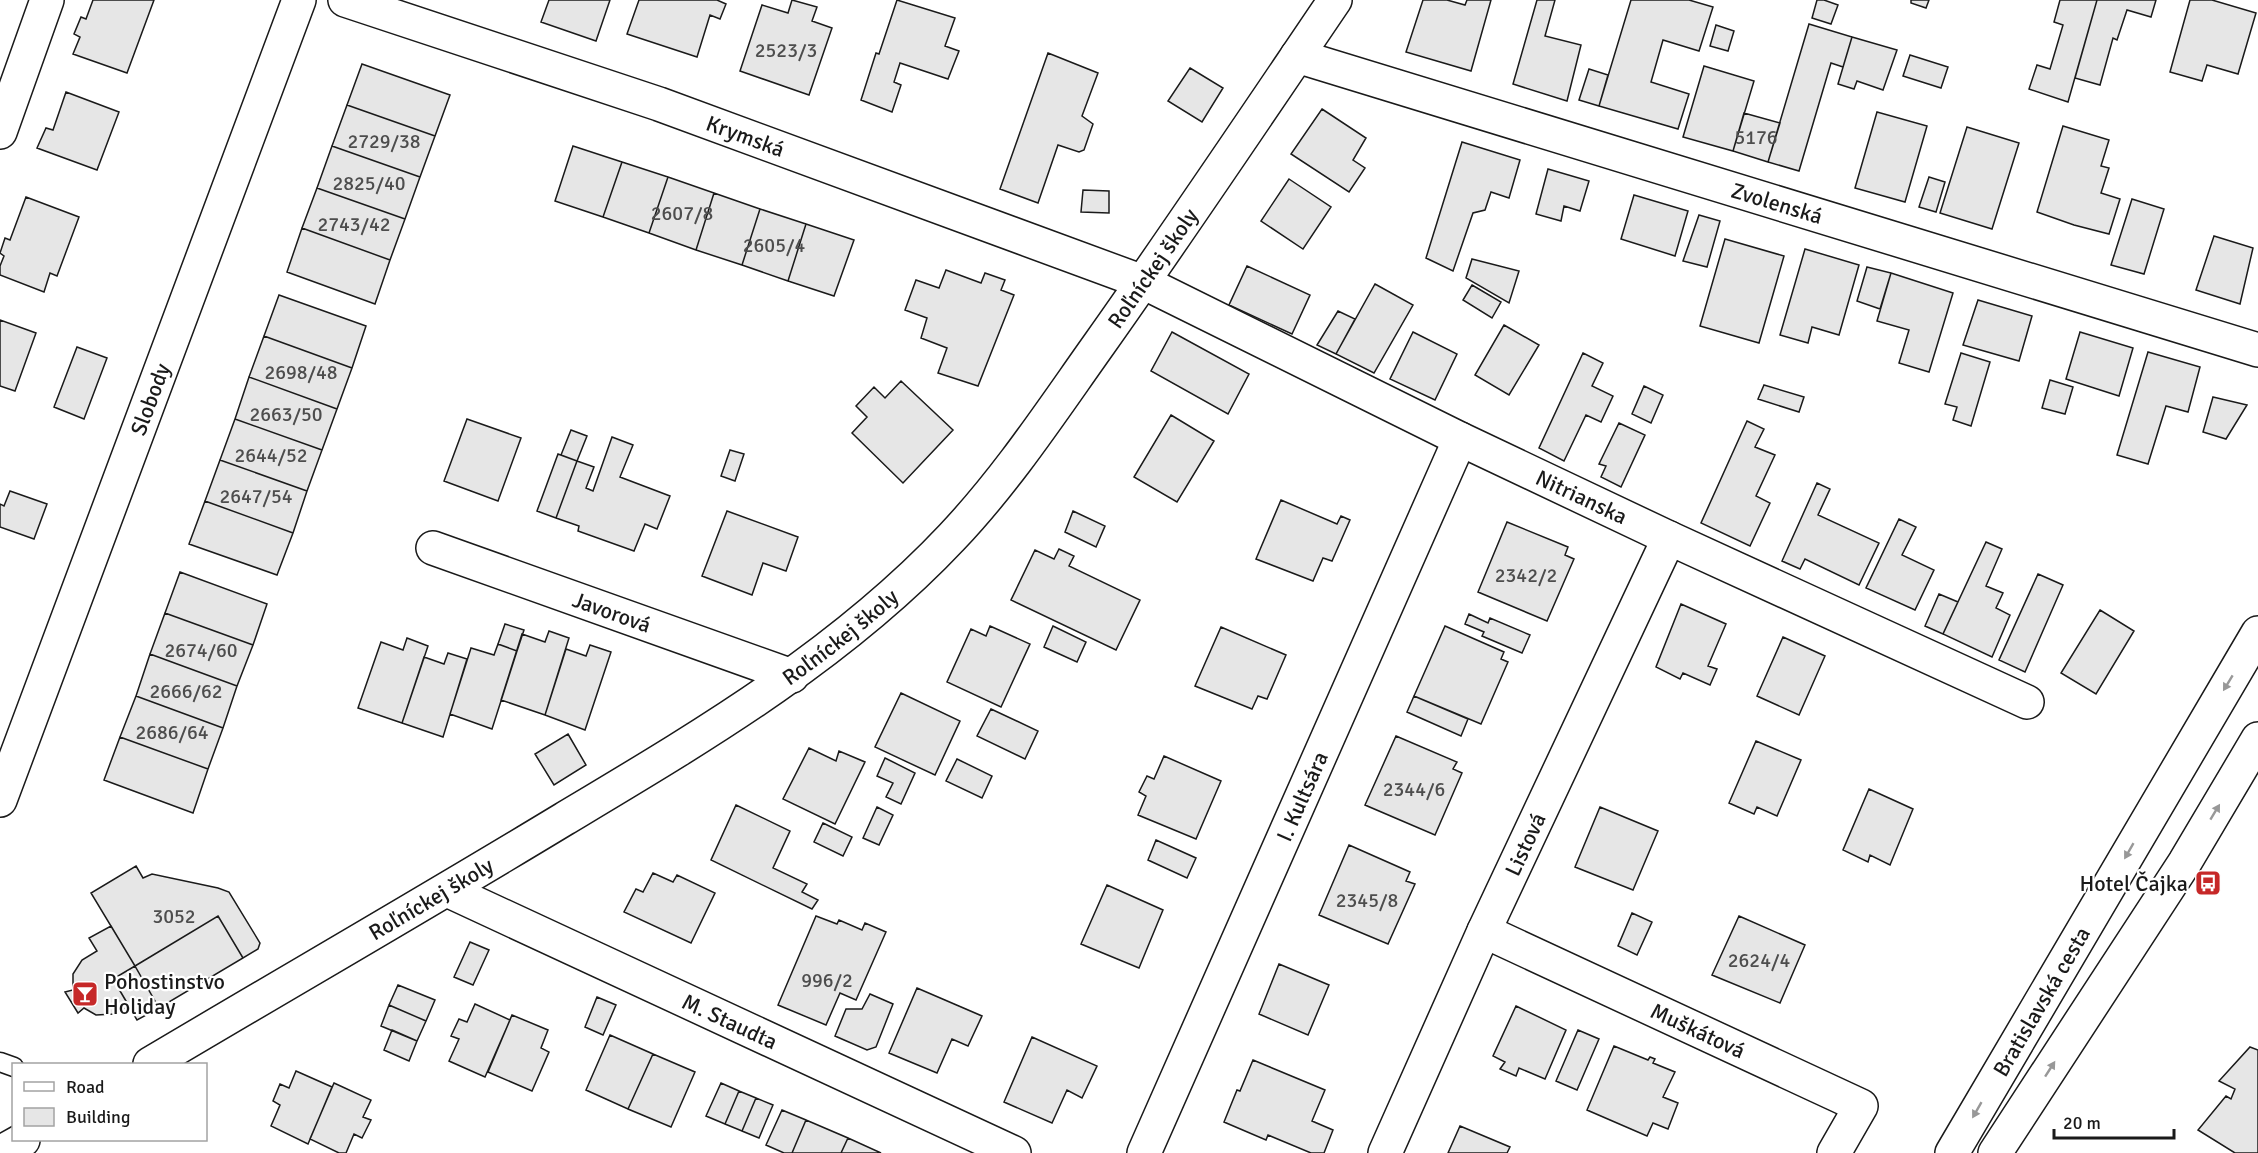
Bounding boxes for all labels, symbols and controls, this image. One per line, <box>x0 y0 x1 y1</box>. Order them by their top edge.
house number: 2523/3 <box>755 38 817 63</box>
street label: Krymská <box>702 110 788 163</box>
house number: 5176 <box>1734 125 1778 150</box>
house number: 2729/38 <box>347 129 421 154</box>
house number: 2825/40 <box>332 171 406 196</box>
street label: Zvolenská <box>1728 177 1826 230</box>
house number: 2607/8 <box>651 201 713 226</box>
street label: Roľníckej školy <box>1102 203 1204 334</box>
house number: 2743/42 <box>317 212 391 237</box>
house number: 2605/4 <box>743 233 805 258</box>
street label: Slobody <box>125 359 176 439</box>
house number: 2698/48 <box>264 360 338 385</box>
house number: 2663/50 <box>249 402 323 427</box>
house number: 2644/52 <box>234 443 308 468</box>
street label: Nitrianska <box>1532 464 1632 530</box>
house number: 2647/54 <box>219 484 293 509</box>
house number: 2342/2 <box>1495 563 1557 588</box>
street label: Roľníckej školy <box>777 583 904 691</box>
street label: Javorová <box>569 586 655 639</box>
house number: 2674/60 <box>164 638 238 663</box>
one-way arrow <box>2223 675 2233 692</box>
house number: 2666/62 <box>149 679 223 704</box>
house number: 2686/64 <box>135 720 209 745</box>
street label: I. Kultsára <box>1271 747 1334 846</box>
house number: 2344/6 <box>1383 777 1445 802</box>
one-way arrow <box>2209 804 2220 820</box>
street label: Listová <box>1499 809 1552 880</box>
one-way arrow <box>2123 843 2134 859</box>
street label: Roľníckej školy <box>364 851 499 946</box>
bus stop icon: Hotel Čajka <box>2193 868 2223 898</box>
place label: Hotel Čajka <box>2079 870 2188 897</box>
house number: 2345/8 <box>1336 888 1398 913</box>
house number: 3052 <box>152 904 196 929</box>
street label: Bratislavská cesta <box>1987 922 2096 1081</box>
house number: 2624/4 <box>1728 948 1790 973</box>
place label: Pohostinstvo Holiday <box>104 968 225 1020</box>
house number: 996/2 <box>801 968 853 993</box>
bar icon: Pohostinstvo Holiday <box>70 979 100 1009</box>
street label: M. Staudta <box>678 988 782 1055</box>
street label: Muškátová <box>1646 997 1749 1064</box>
one-way arrow <box>2044 1061 2055 1077</box>
legend <box>12 1063 207 1141</box>
text: Road <box>66 1076 105 1098</box>
one-way arrow <box>1972 1102 1982 1119</box>
scale bar <box>2054 1102 2174 1140</box>
text: Building <box>66 1106 130 1128</box>
text: 20 m <box>2063 1112 2101 1134</box>

